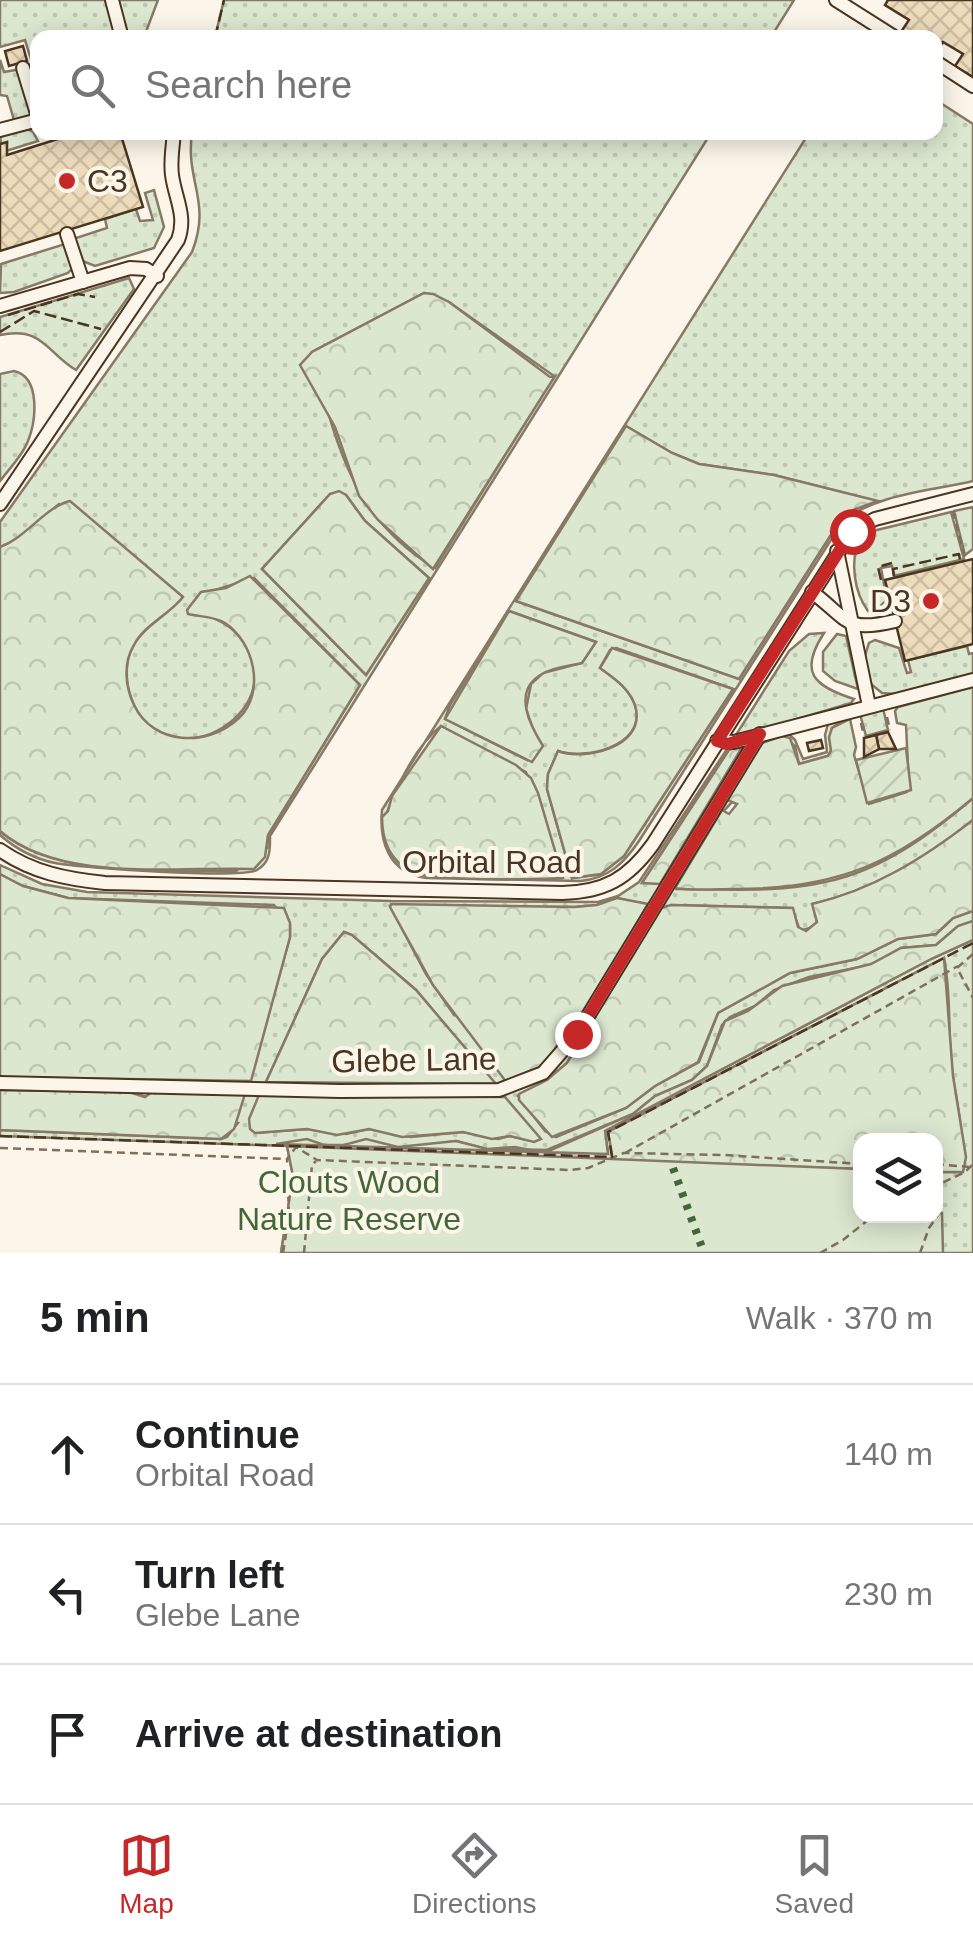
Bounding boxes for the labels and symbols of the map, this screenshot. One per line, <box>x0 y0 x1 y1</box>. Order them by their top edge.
place label: C3 <box>87 163 128 199</box>
marker: C3 <box>56 170 78 192</box>
route start <box>830 509 876 555</box>
place label: D3 <box>870 583 911 619</box>
marker: D3 <box>920 590 942 612</box>
street label: Orbital Road <box>402 844 582 880</box>
route end <box>555 1012 601 1058</box>
street label: Glebe Lane <box>331 1041 497 1079</box>
park label: Clouts Wood Nature Reserve <box>237 1164 461 1237</box>

